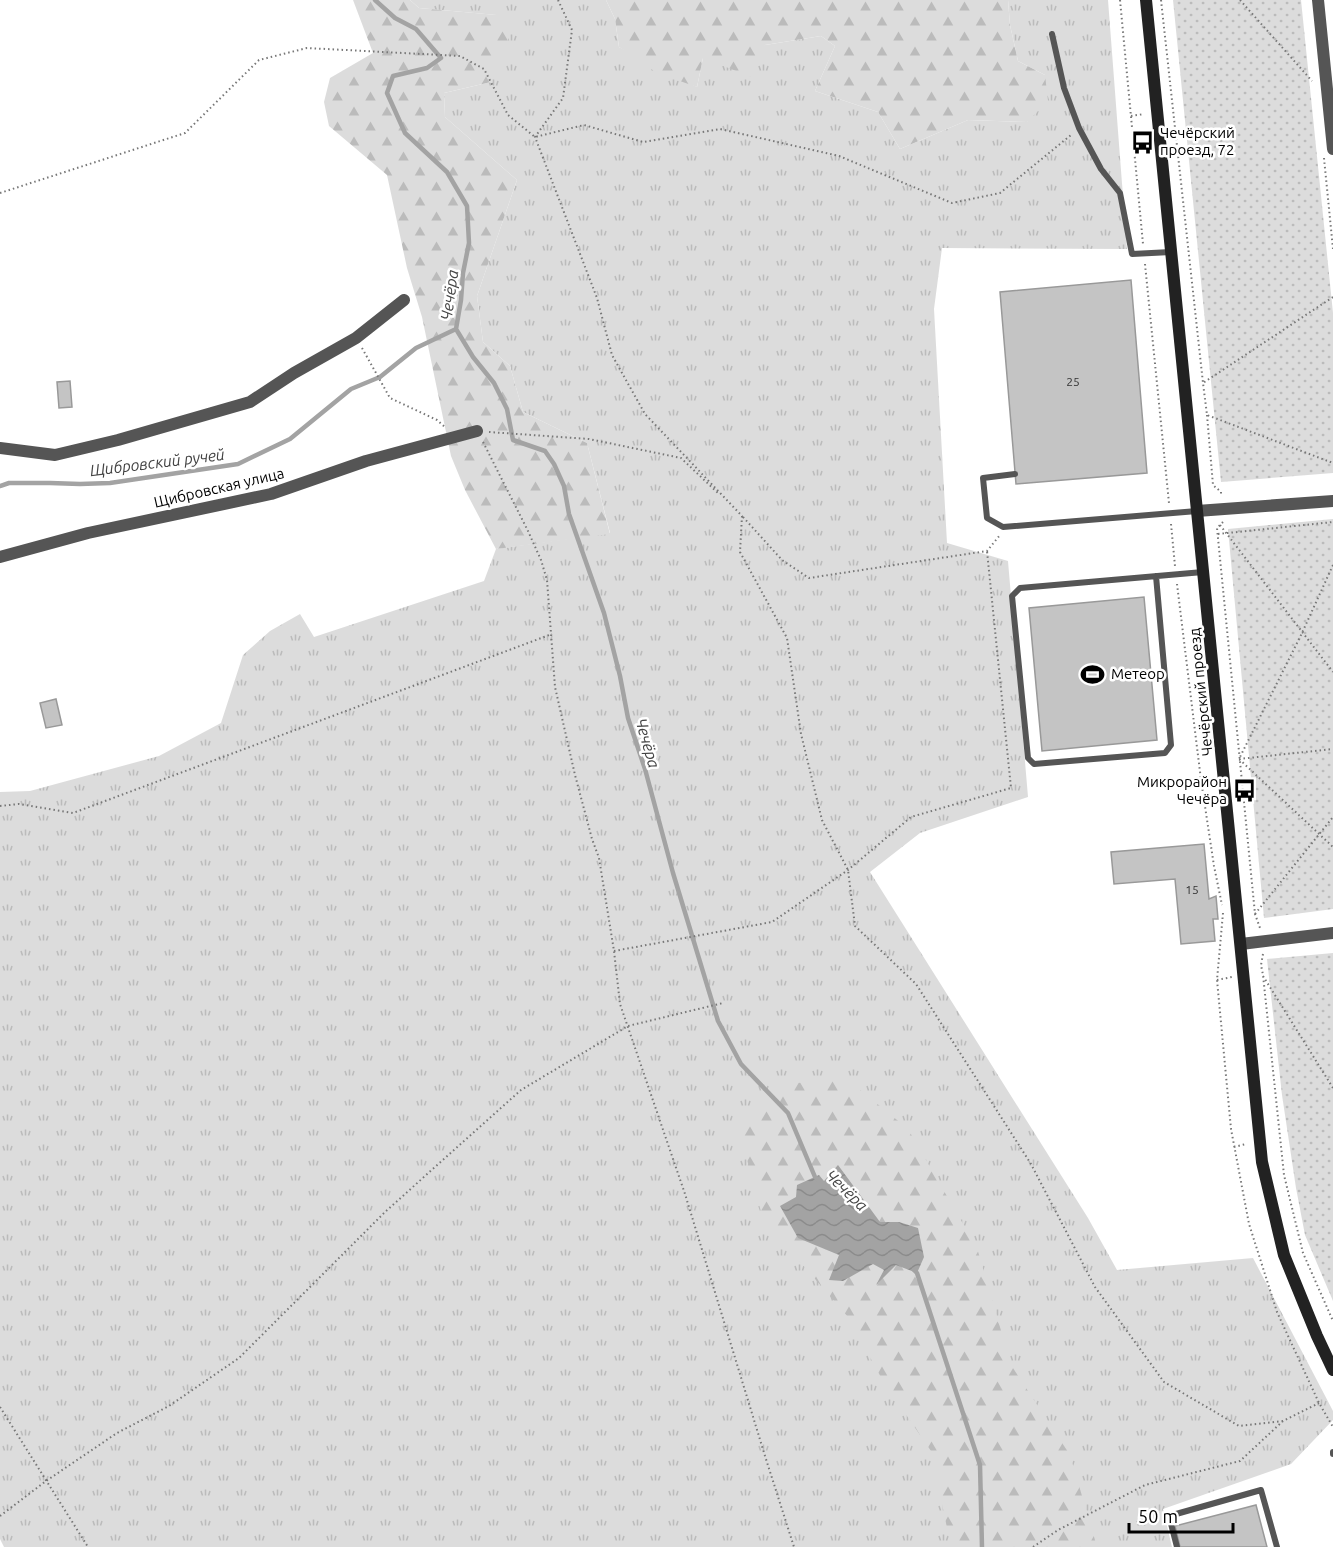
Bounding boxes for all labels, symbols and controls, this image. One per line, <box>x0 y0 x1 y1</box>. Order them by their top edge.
place label: Чечёрский проезд, 72 <box>1160 124 1235 158</box>
bus stop icon: Чечёрский проезд, 72 <box>1129 129 1155 155</box>
water label: Чечёра <box>437 268 461 321</box>
house number: 25 <box>1066 375 1080 388</box>
water label: Щибровский ручей <box>89 445 226 479</box>
street label: Щибровская улица <box>152 464 286 511</box>
street label: Чечёрский проезд <box>1185 627 1216 757</box>
sports icon: Метеор <box>1080 661 1106 687</box>
place label: Метеор <box>1111 665 1165 682</box>
water label: Чечёра <box>632 716 664 770</box>
place label: Микрорайон Чечёра <box>1137 773 1227 807</box>
bus stop icon: Микрорайон Чечёра <box>1232 778 1258 804</box>
house number: 15 <box>1185 883 1199 896</box>
water label: Чечёра <box>822 1166 872 1214</box>
scale bar <box>1129 1496 1232 1534</box>
text: 50 m <box>1138 1506 1178 1526</box>

